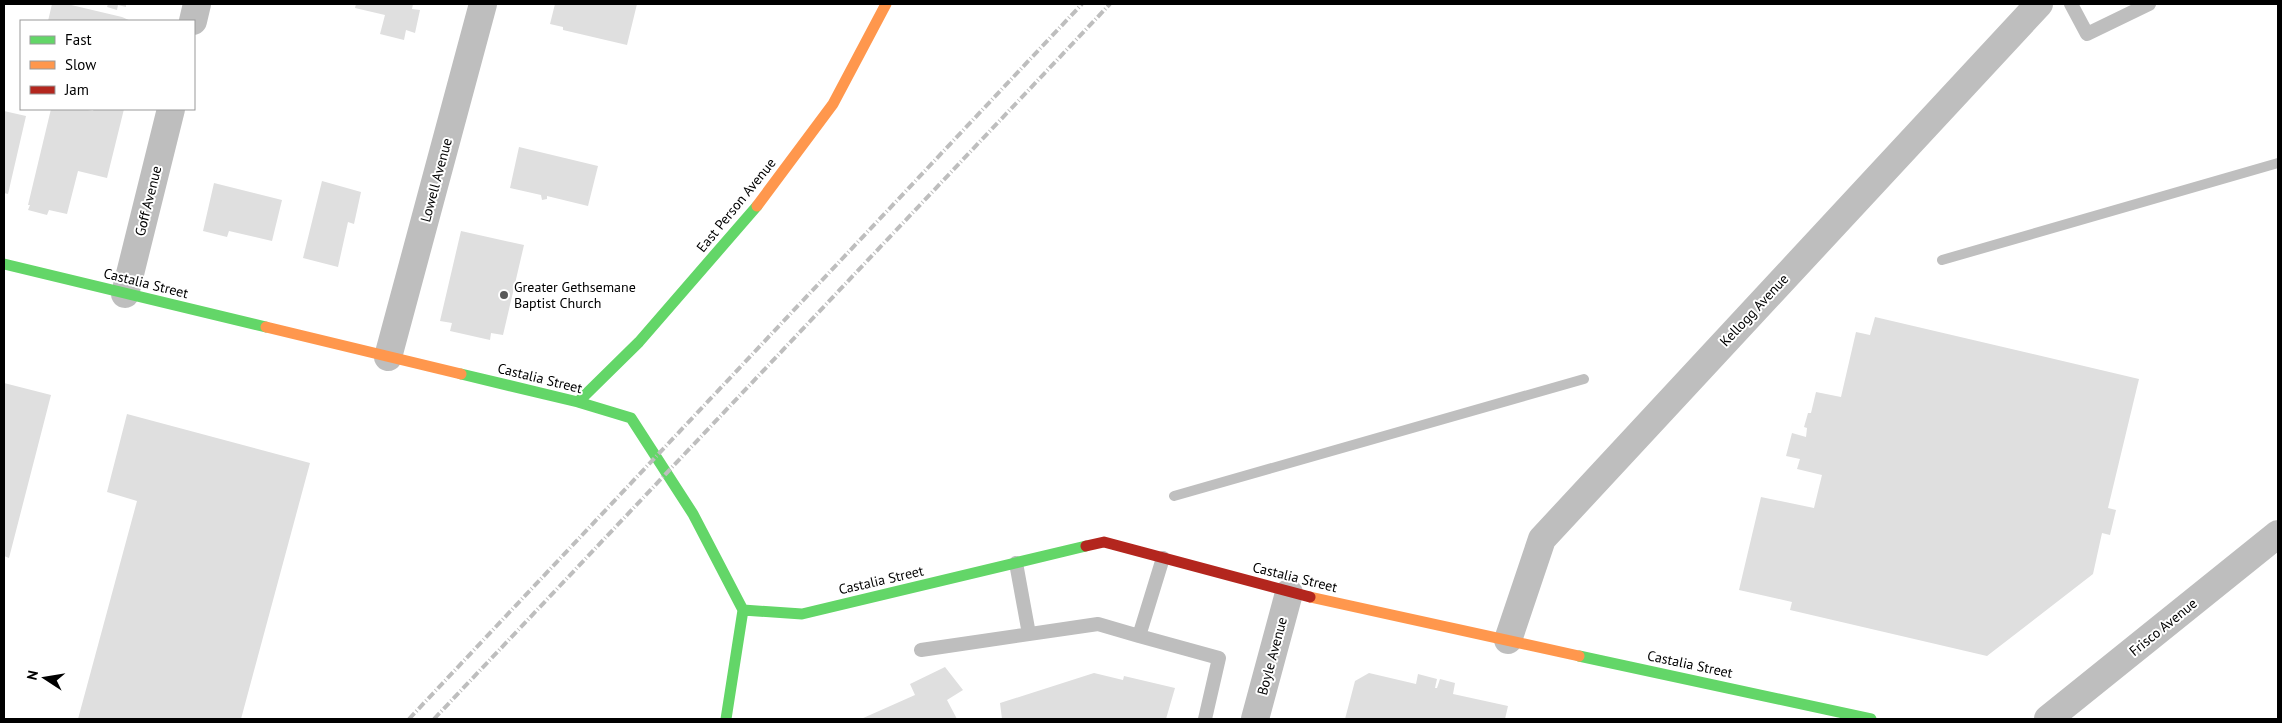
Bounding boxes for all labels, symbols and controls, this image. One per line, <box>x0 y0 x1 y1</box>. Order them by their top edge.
legend <box>20 20 195 110</box>
text: Fast <box>65 30 92 49</box>
text: Slow <box>65 55 96 74</box>
text: Jam <box>64 80 89 99</box>
street label: Lowell Avenue <box>416 136 456 224</box>
street label: East Person Avenue <box>692 154 780 256</box>
street label: Goff Avenue <box>131 164 165 238</box>
street label: Castalia Street <box>102 264 190 302</box>
street label: Kellogg Avenue <box>1716 270 1792 350</box>
place label: Greater Gethsemane Baptist Church <box>514 278 636 312</box>
marker: Greater Gethsemane Baptist Church <box>498 289 510 301</box>
street label: Castalia Street <box>496 359 584 397</box>
street label: Castalia Street <box>1251 558 1339 596</box>
street label: Castalia Street <box>837 561 925 599</box>
street label: Frisco Avenue <box>2125 594 2201 660</box>
street label: Boyle Avenue <box>1253 615 1291 697</box>
street label: Castalia Street <box>1646 646 1734 682</box>
north arrow <box>20 653 70 703</box>
text: N <box>23 669 42 682</box>

